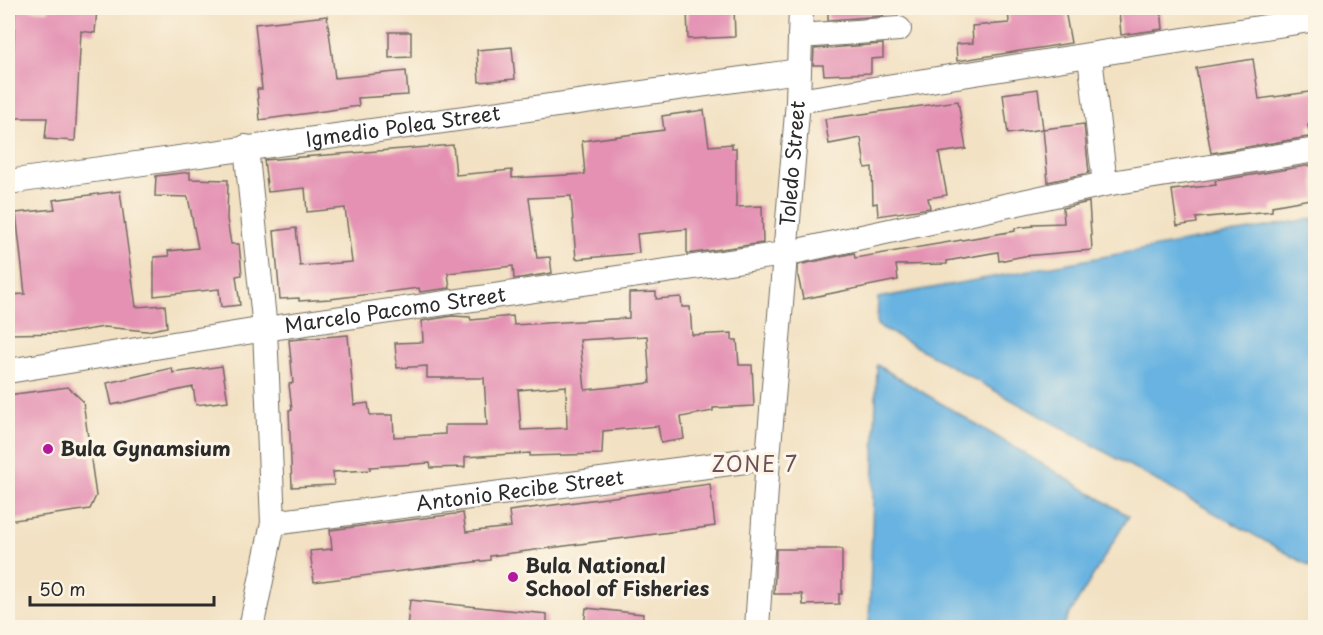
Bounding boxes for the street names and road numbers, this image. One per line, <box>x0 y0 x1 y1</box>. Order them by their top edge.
street label: Igmedio Polea Street <box>304 97 502 154</box>
street label: Toledo Street <box>772 99 812 227</box>
street label: Marcelo Pacomo Street <box>282 278 508 340</box>
street label: Antonio Recibe Street <box>414 461 626 518</box>

